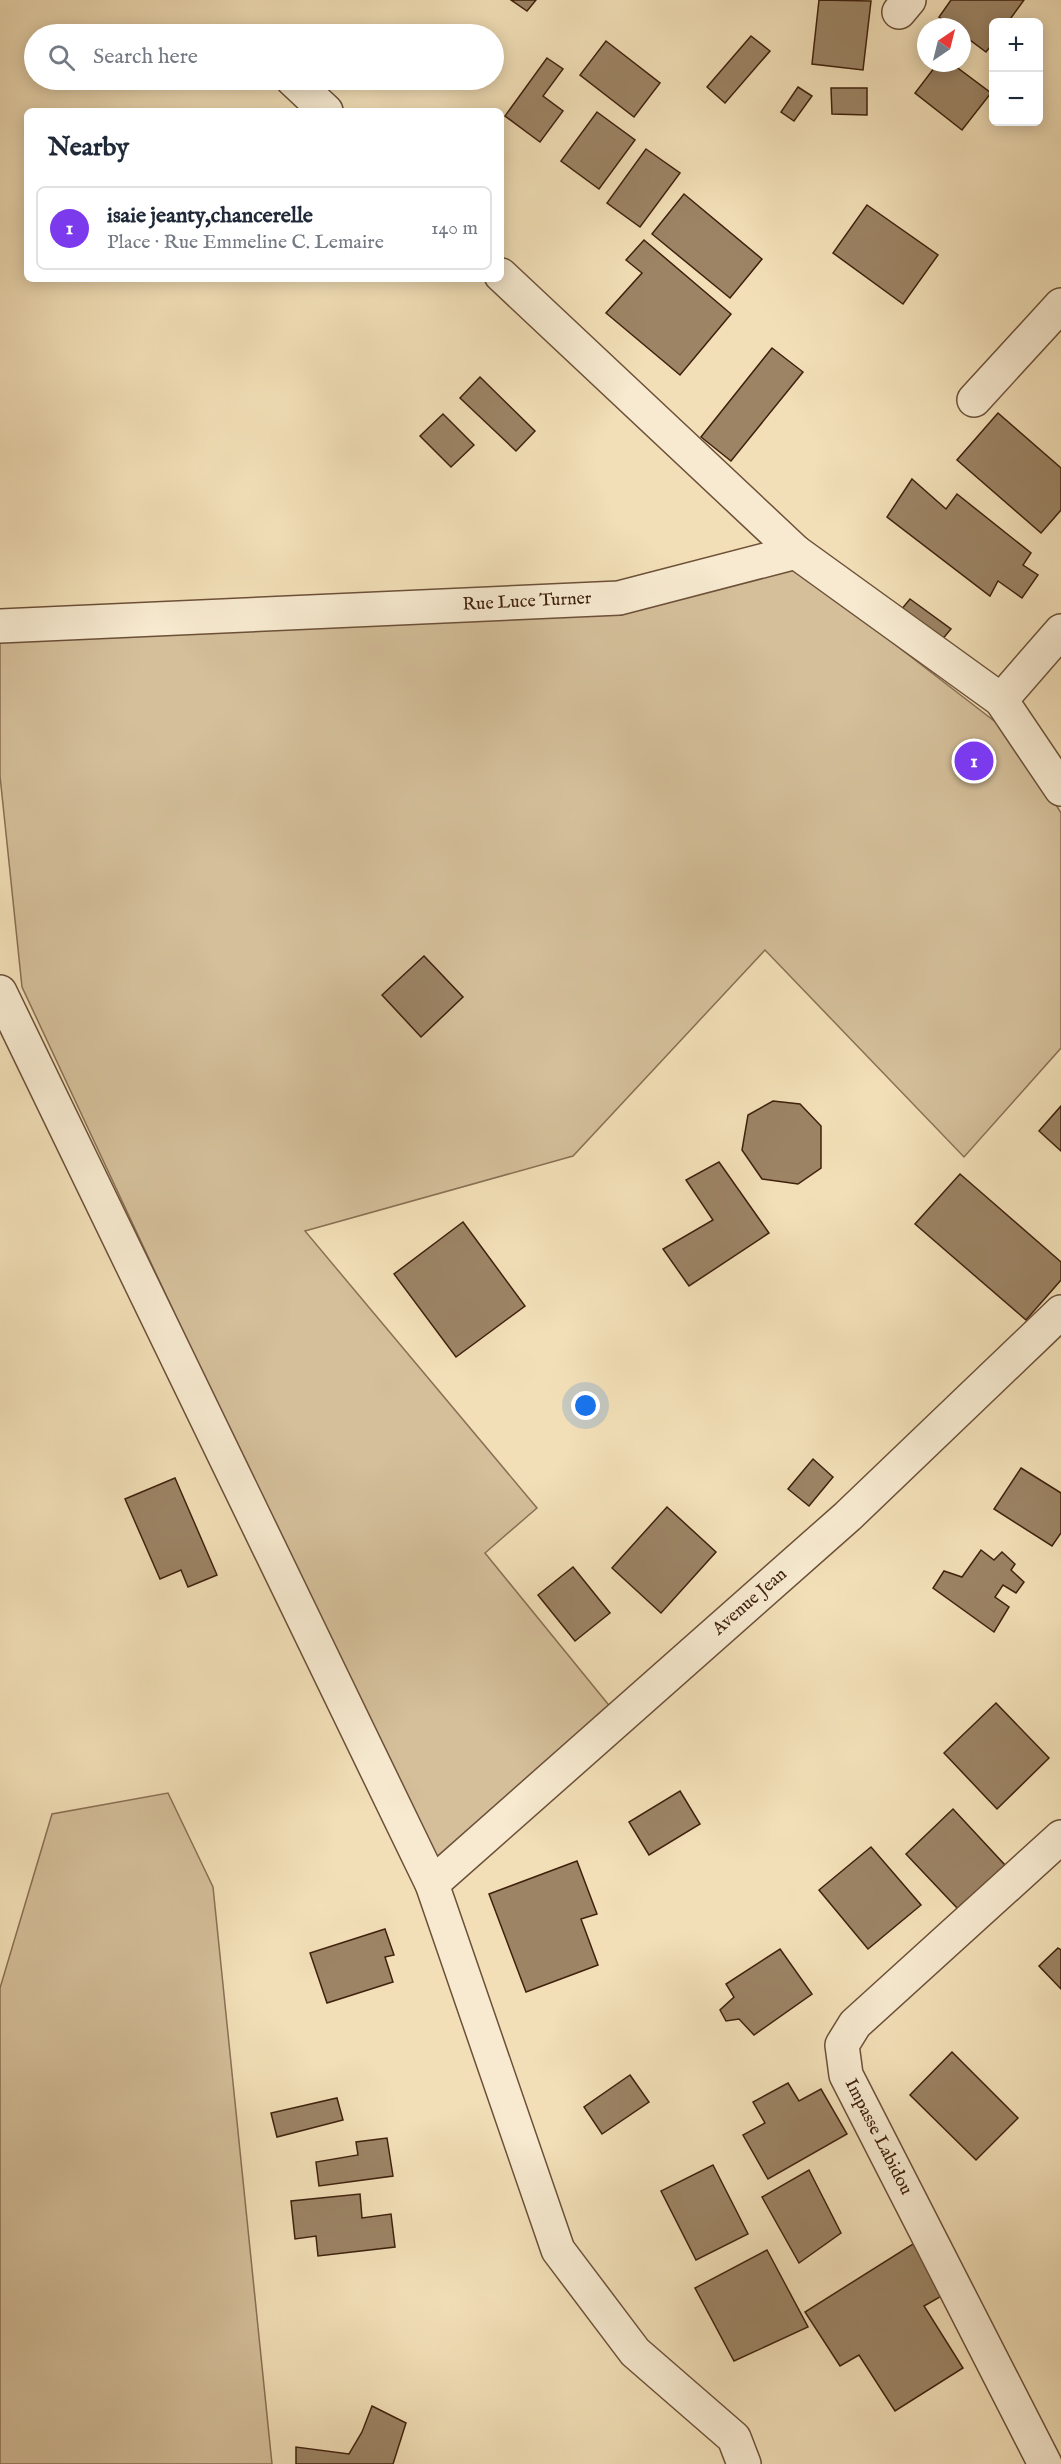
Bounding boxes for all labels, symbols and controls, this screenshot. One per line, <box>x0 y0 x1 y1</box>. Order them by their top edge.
north arrow <box>917 18 971 72</box>
map controls <box>989 18 1043 126</box>
button: + <box>989 18 1043 72</box>
search box <box>24 24 504 90</box>
icon: search <box>45 41 78 74</box>
text: Search here <box>93 43 198 71</box>
button: − <box>989 72 1043 126</box>
text: Nearby <box>48 131 129 164</box>
text: isaie jeanty,chancerelle <box>107 202 313 230</box>
text: 1 <box>66 216 73 241</box>
text: 140 m <box>431 216 478 241</box>
text: Place · Rue Emmeline C. Lemaire <box>107 230 384 255</box>
street label: Rue Luce Turner <box>462 587 592 617</box>
pin: 1 <box>954 738 994 783</box>
your location <box>571 1391 600 1420</box>
street label: Avenue Jean <box>707 1563 792 1641</box>
street label: Impasse Labidou <box>839 2075 917 2199</box>

